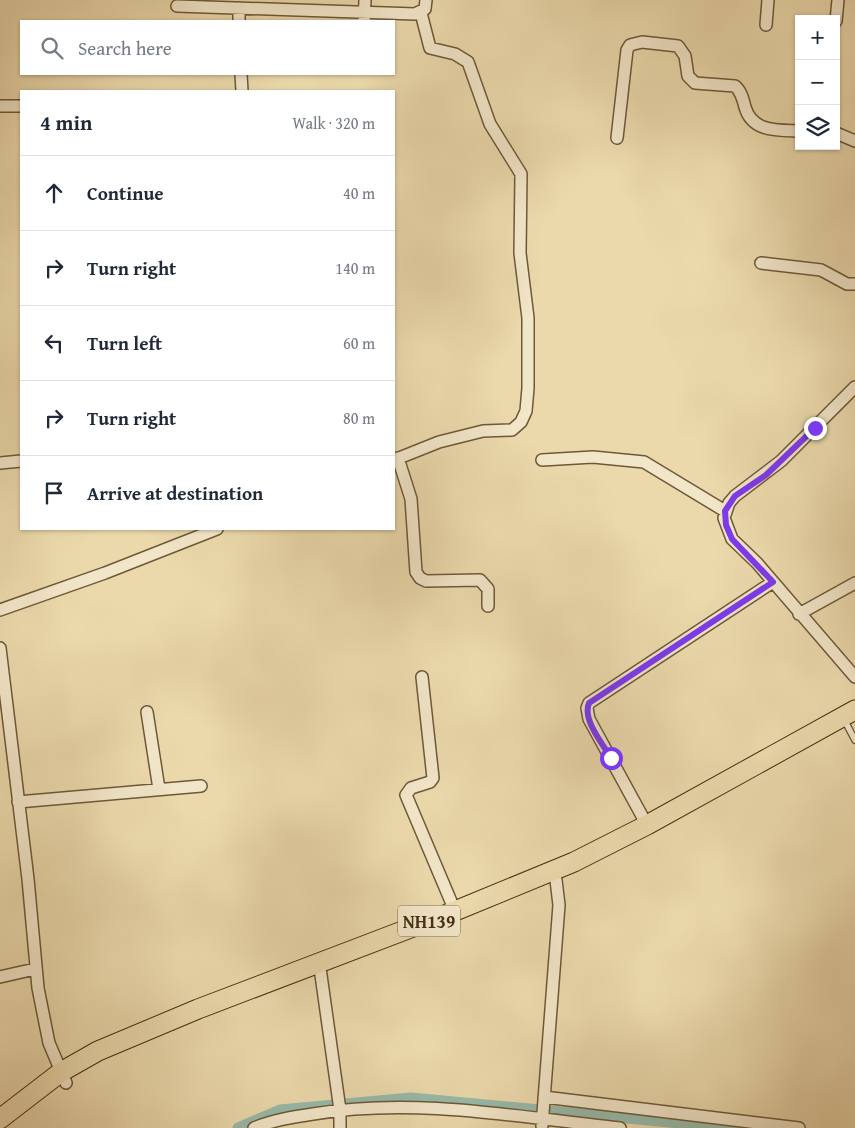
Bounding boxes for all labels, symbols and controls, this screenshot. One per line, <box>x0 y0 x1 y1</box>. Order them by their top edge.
map controls <box>795 15 840 150</box>
button: + <box>795 15 840 60</box>
search box <box>20 20 395 75</box>
icon: search <box>38 34 66 62</box>
text: Search here <box>78 34 172 62</box>
button: − <box>795 60 840 105</box>
button: layers <box>795 105 840 150</box>
text: 4 min <box>40 107 92 138</box>
text: Walk · 320 m <box>292 111 375 135</box>
icon: ahead <box>40 179 68 207</box>
text: Continue <box>87 179 164 207</box>
text: 40 m <box>343 181 375 205</box>
icon: right <box>40 254 68 282</box>
text: Turn right <box>87 254 176 282</box>
text: 140 m <box>335 256 375 280</box>
icon: left <box>40 329 68 357</box>
text: Turn left <box>87 329 162 357</box>
text: 60 m <box>343 331 375 355</box>
icon: right <box>40 404 68 432</box>
text: Turn right <box>87 404 176 432</box>
text: 80 m <box>343 406 375 430</box>
route end <box>804 417 827 440</box>
icon: arrive <box>40 479 68 507</box>
text: Arrive at destination <box>87 479 263 507</box>
route start <box>600 747 623 770</box>
road number: NH139 <box>398 906 460 936</box>

